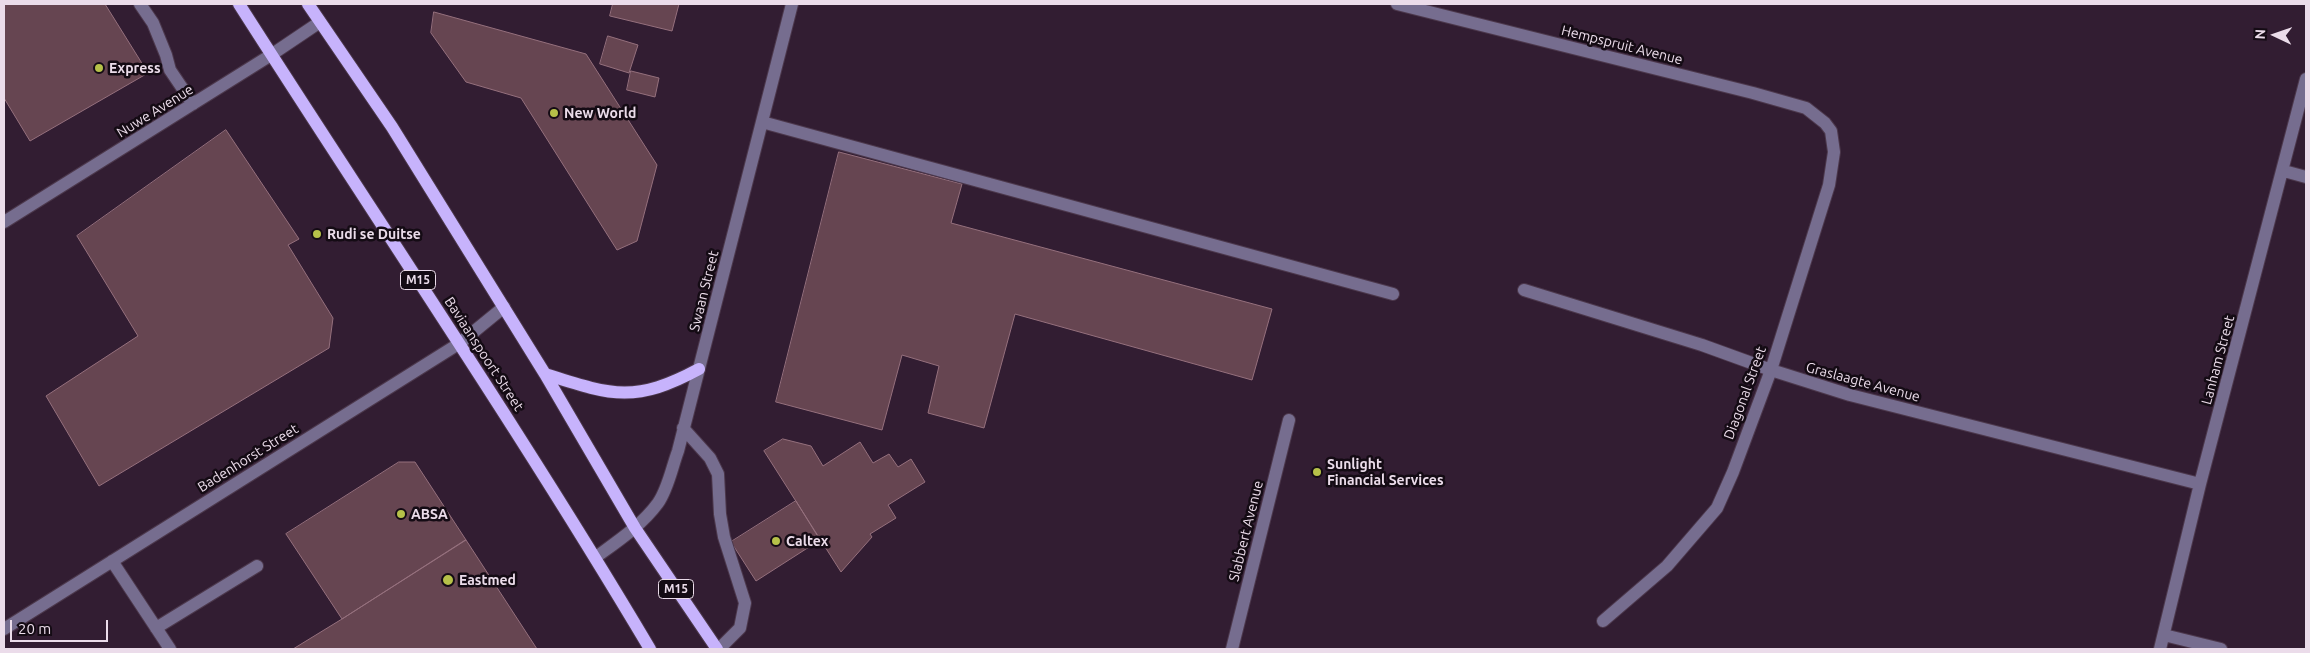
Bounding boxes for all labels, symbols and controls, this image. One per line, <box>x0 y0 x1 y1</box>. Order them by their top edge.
north arrow <box>2250 10 2300 60</box>
street label: Hempspruit Avenue <box>1560 22 1684 68</box>
text: N <box>2252 29 2268 40</box>
place label: Express <box>109 60 160 76</box>
marker: Express <box>93 62 105 74</box>
street label: Nuwe Avenue <box>114 81 196 141</box>
place label: New World <box>564 105 636 121</box>
marker: New World <box>548 107 560 119</box>
place label: Rudi se Duitse <box>327 226 421 242</box>
marker: Rudi se Duitse <box>311 228 323 240</box>
street label: Swaan Street <box>686 249 722 333</box>
road number: M15 <box>400 270 436 290</box>
street label: Baviaanspoort Street <box>441 294 527 414</box>
street label: Lanham Street <box>2198 313 2238 407</box>
street label: Diagonal Street <box>1720 344 1770 442</box>
street label: Graslaagte Avenue <box>1804 359 1922 405</box>
street label: Badenhorst Street <box>195 420 301 496</box>
place label: Sunlight Financial Services <box>1327 456 1443 488</box>
marker: Sunlight Financial Services <box>1311 466 1323 478</box>
street label: Slabbert Avenue <box>1225 479 1267 583</box>
place label: ABSA <box>411 506 448 522</box>
marker: ABSA <box>395 508 407 520</box>
place label: Caltex <box>786 533 828 549</box>
marker: Caltex <box>770 535 782 547</box>
place label: Eastmed <box>459 572 516 588</box>
marker: Eastmed <box>441 573 455 587</box>
road number: M15 <box>658 580 694 598</box>
scale bar <box>12 610 110 642</box>
text: 20 m <box>18 620 51 637</box>

